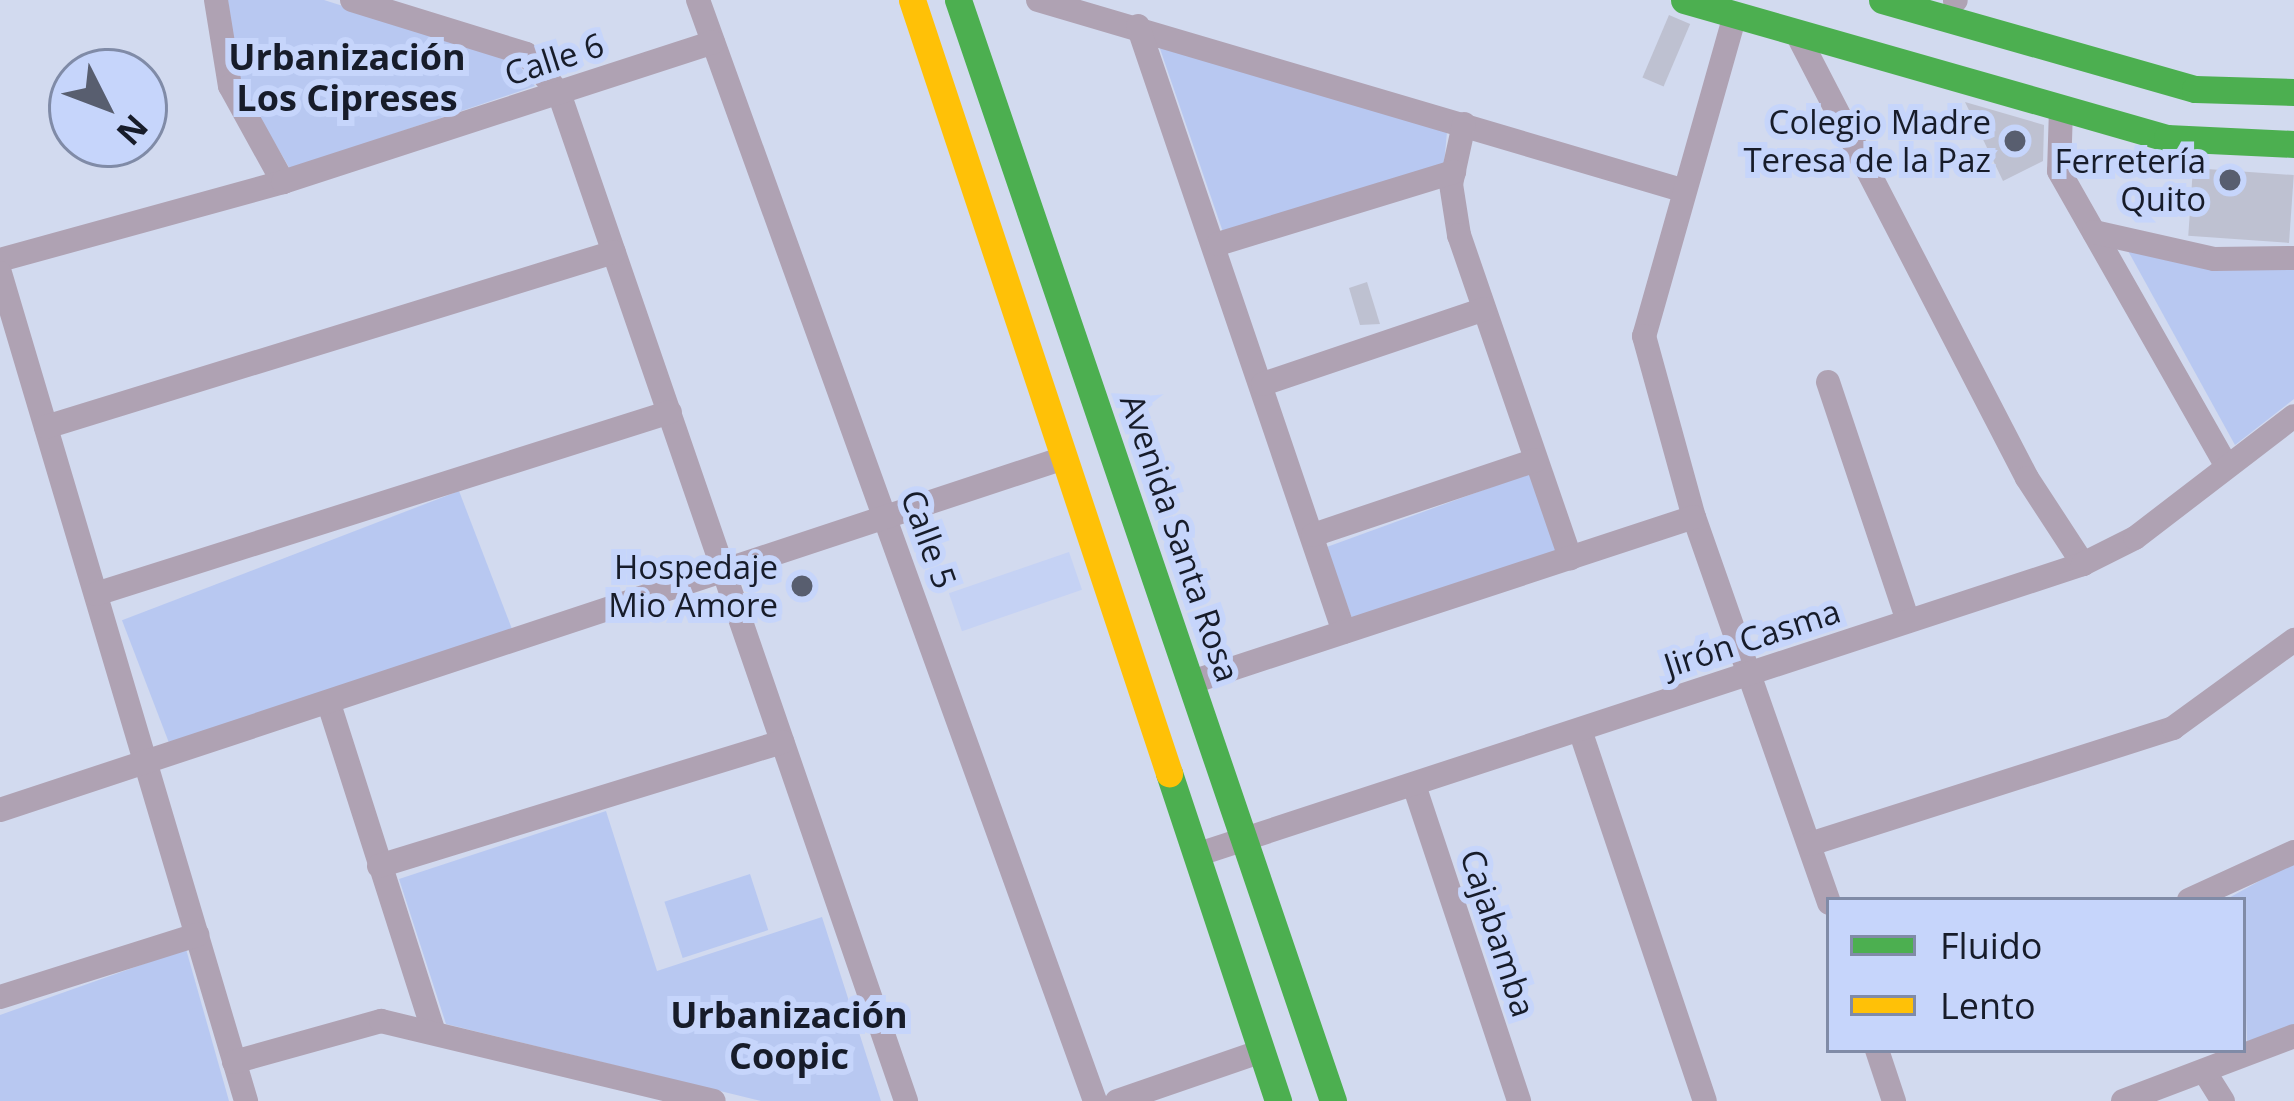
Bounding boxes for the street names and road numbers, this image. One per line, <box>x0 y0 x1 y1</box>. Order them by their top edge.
street label: Calle 6 <box>499 24 609 94</box>
street label: Avenida Santa Rosa <box>1112 389 1248 687</box>
street label: Calle 5 <box>893 484 965 594</box>
street label: Jirón Casma <box>1659 591 1845 685</box>
street label: Cajabamba <box>1452 844 1544 1022</box>

